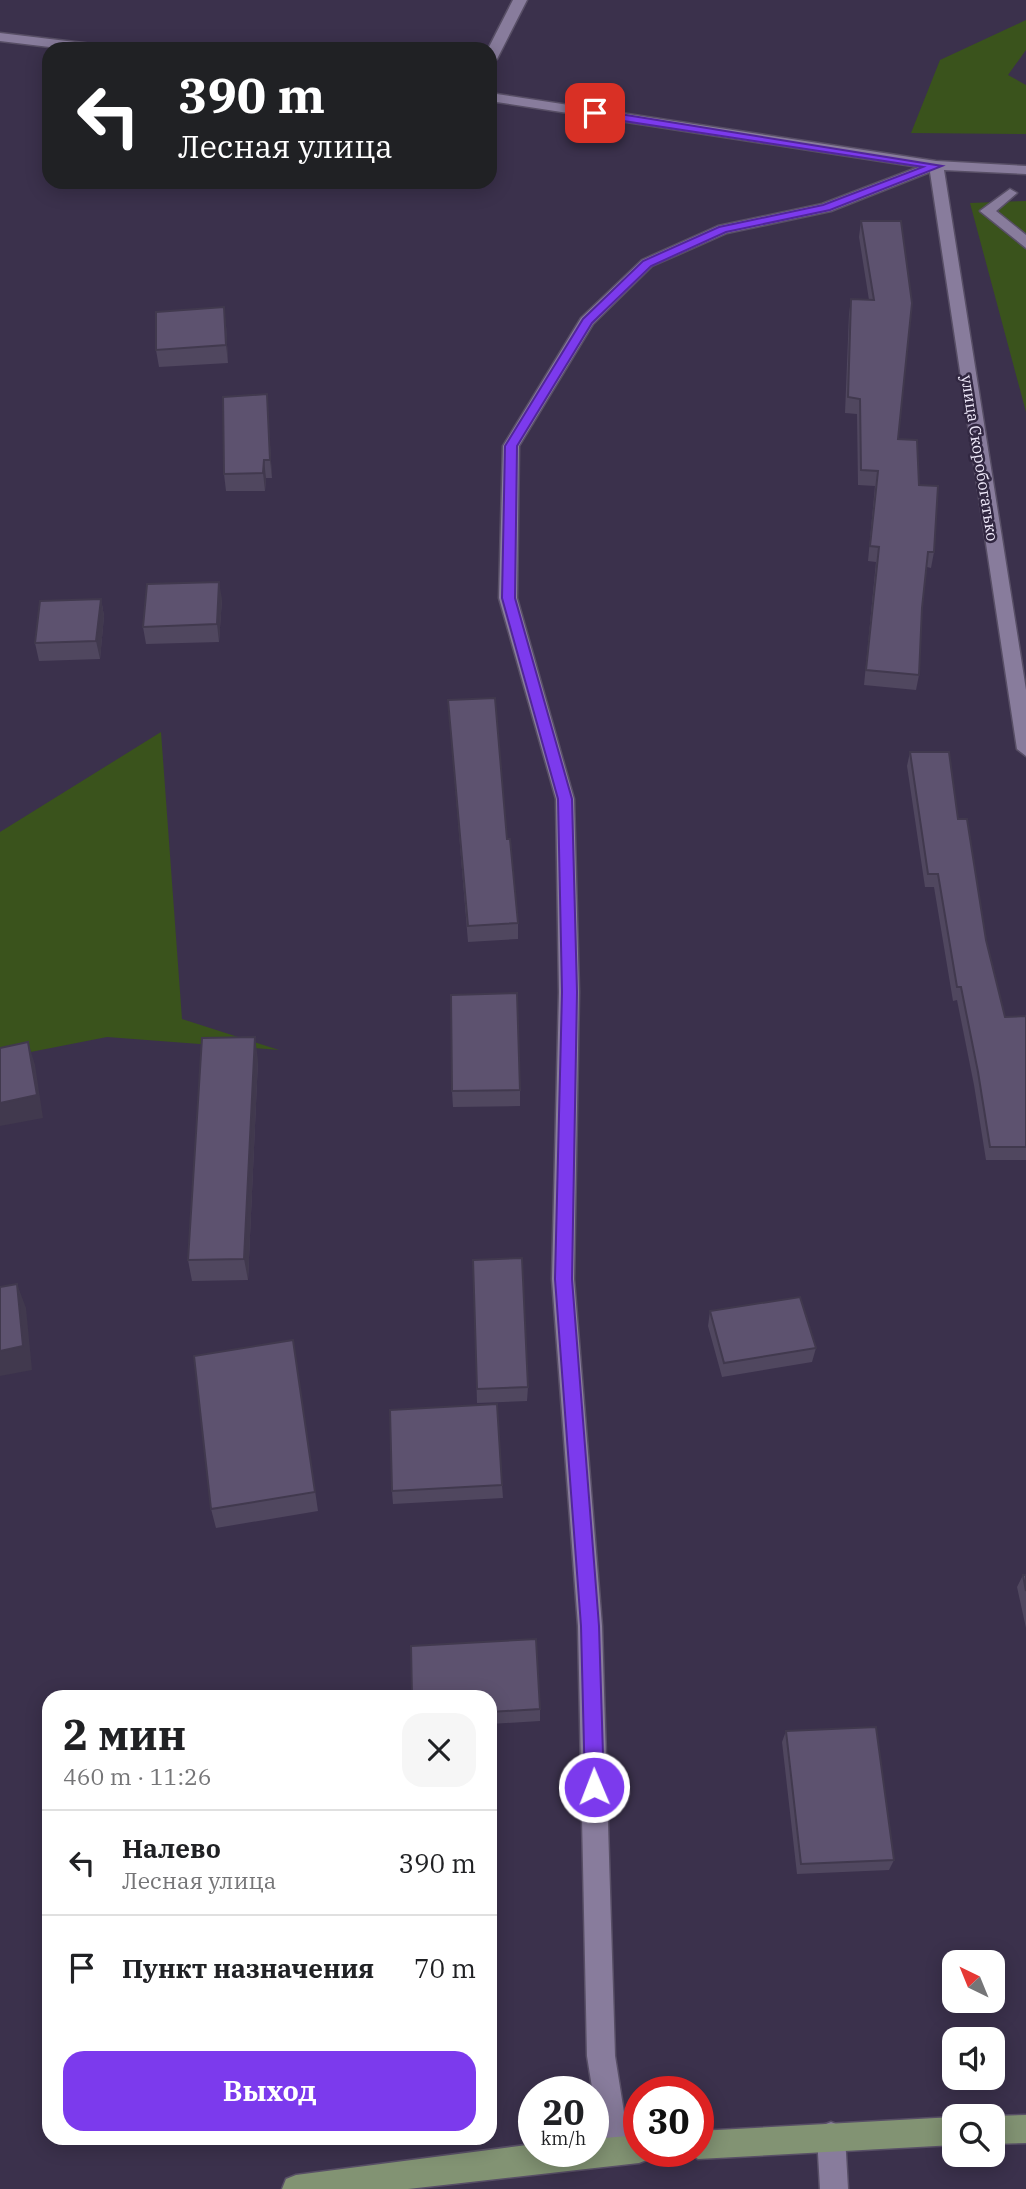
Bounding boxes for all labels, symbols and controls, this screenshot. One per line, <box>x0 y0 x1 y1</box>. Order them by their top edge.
text: 390 m <box>178 63 325 126</box>
icon: left <box>63 70 154 161</box>
pin <box>565 83 625 143</box>
icon: arrive <box>576 94 614 132</box>
text: Лесная улица <box>178 125 393 167</box>
street label: улица Скоробогатько <box>957 373 1003 543</box>
text: 2 мин <box>63 1707 186 1762</box>
button: close <box>402 1713 476 1787</box>
position arrow <box>557 1750 631 1824</box>
text: 460 m · 11:26 <box>63 1761 212 1791</box>
text: Налево <box>122 1831 221 1865</box>
icon: left <box>63 1844 101 1882</box>
text: 390 m <box>398 1846 476 1880</box>
text: Лесная улица <box>122 1865 276 1895</box>
icon: arrive <box>63 1949 101 1987</box>
north arrow <box>942 1950 1004 2012</box>
map controls <box>942 1950 1005 2167</box>
text: Пункт назначения <box>122 1951 374 1985</box>
text: 70 m <box>414 1951 476 1985</box>
button: sound <box>942 2027 1005 2090</box>
button: Выход <box>63 2051 476 2131</box>
speed limit sign: 30 <box>623 2076 714 2167</box>
text: 20 <box>542 2089 585 2135</box>
button: search <box>942 2104 1005 2167</box>
text: km/h <box>541 2127 586 2150</box>

